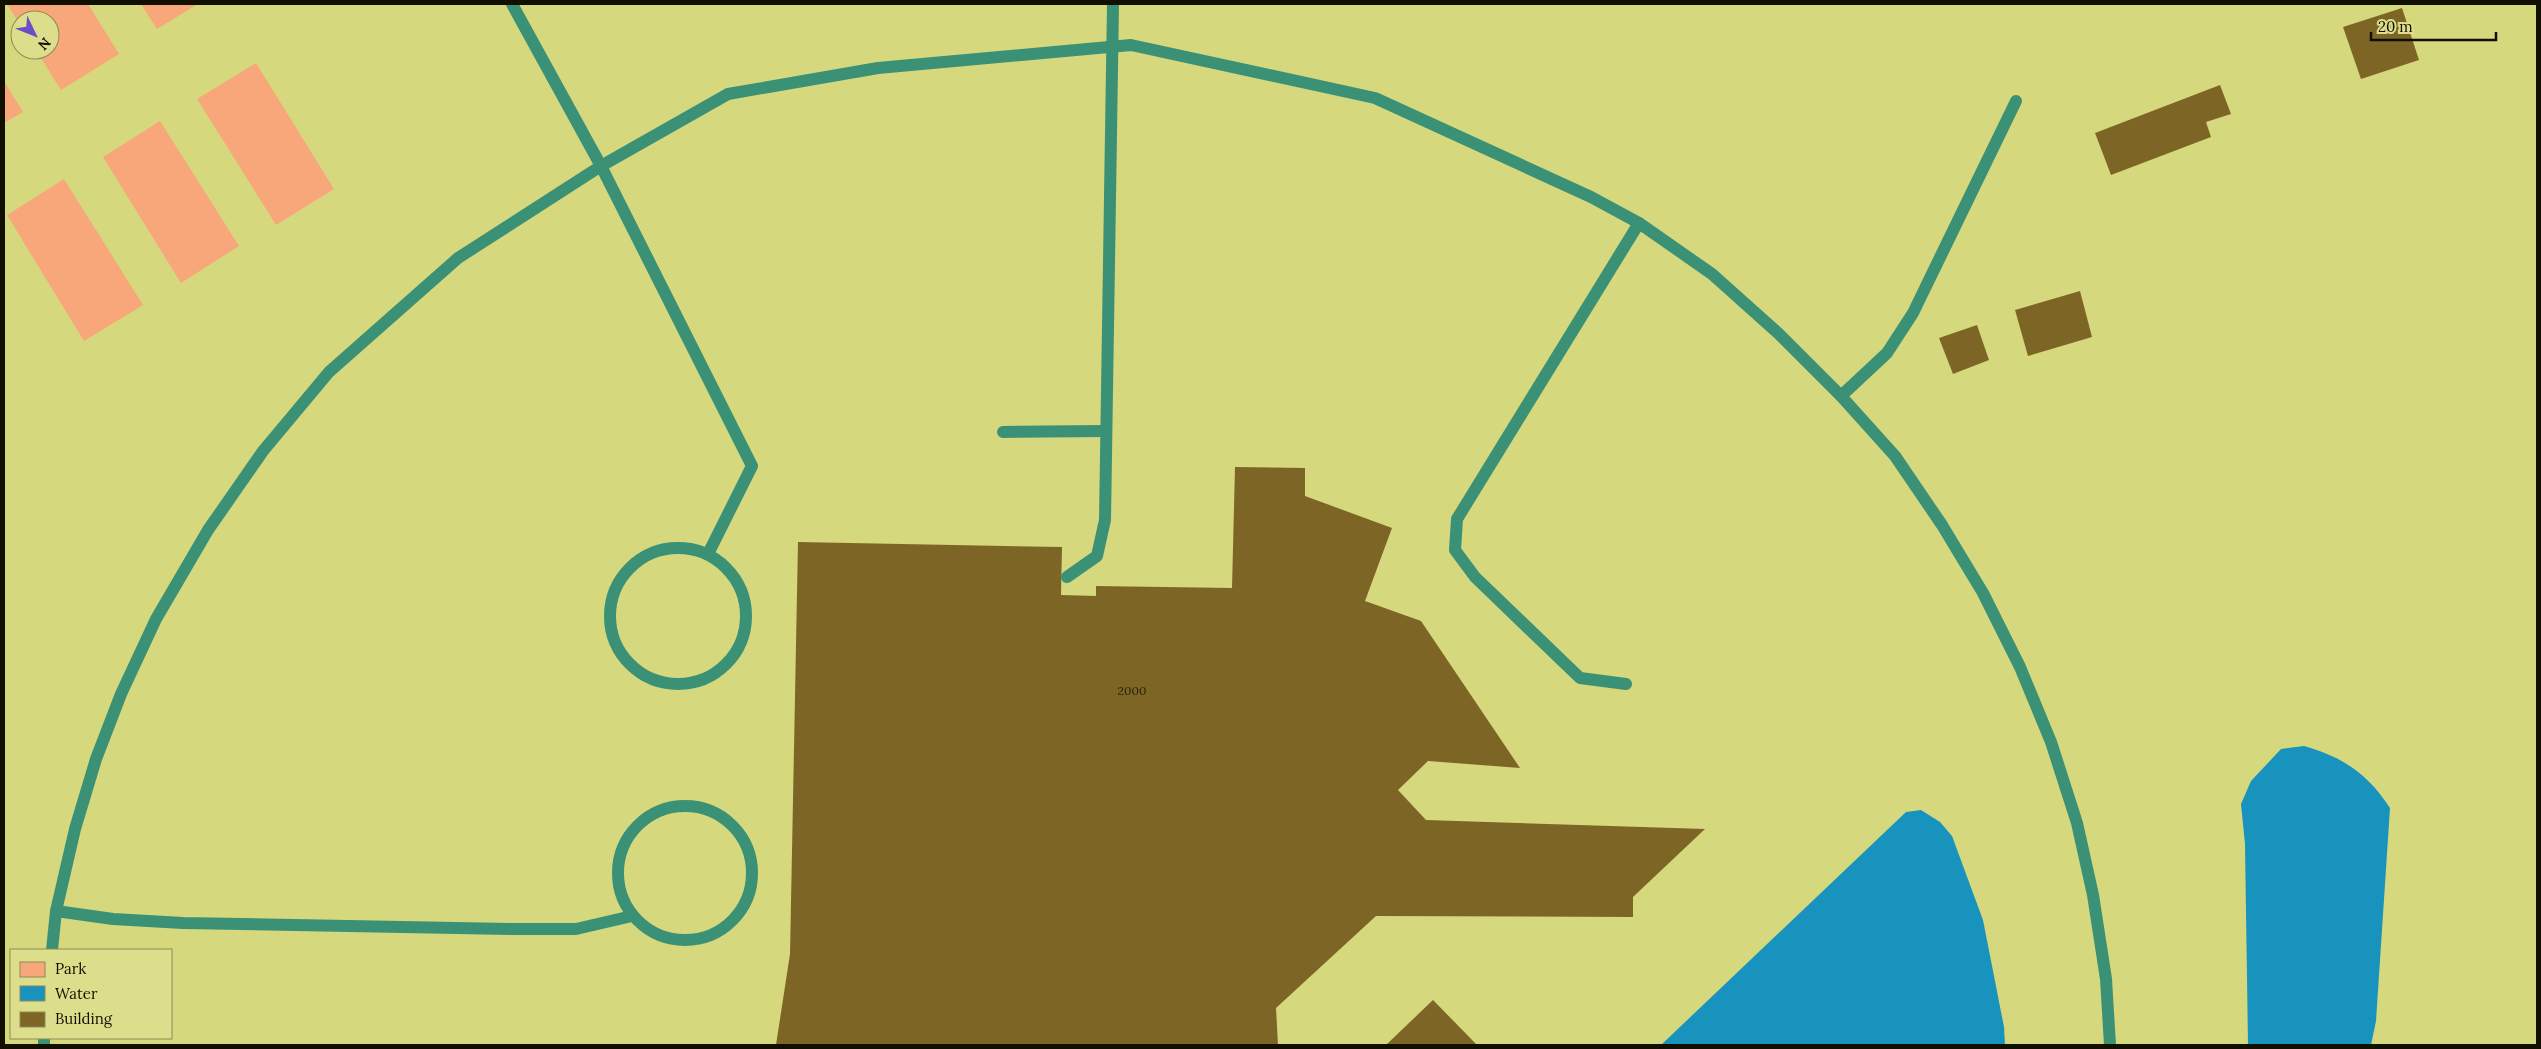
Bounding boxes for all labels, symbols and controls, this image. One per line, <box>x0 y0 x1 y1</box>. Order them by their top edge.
north arrow <box>10 10 60 60</box>
scale bar <box>2371 10 2496 42</box>
text: 20 m <box>2378 17 2413 36</box>
text: N <box>34 34 55 54</box>
house number: 2000 <box>1118 683 1146 698</box>
legend <box>10 949 172 1039</box>
text: Park <box>55 959 86 978</box>
text: Water <box>55 984 98 1003</box>
text: Building <box>55 1009 113 1028</box>

